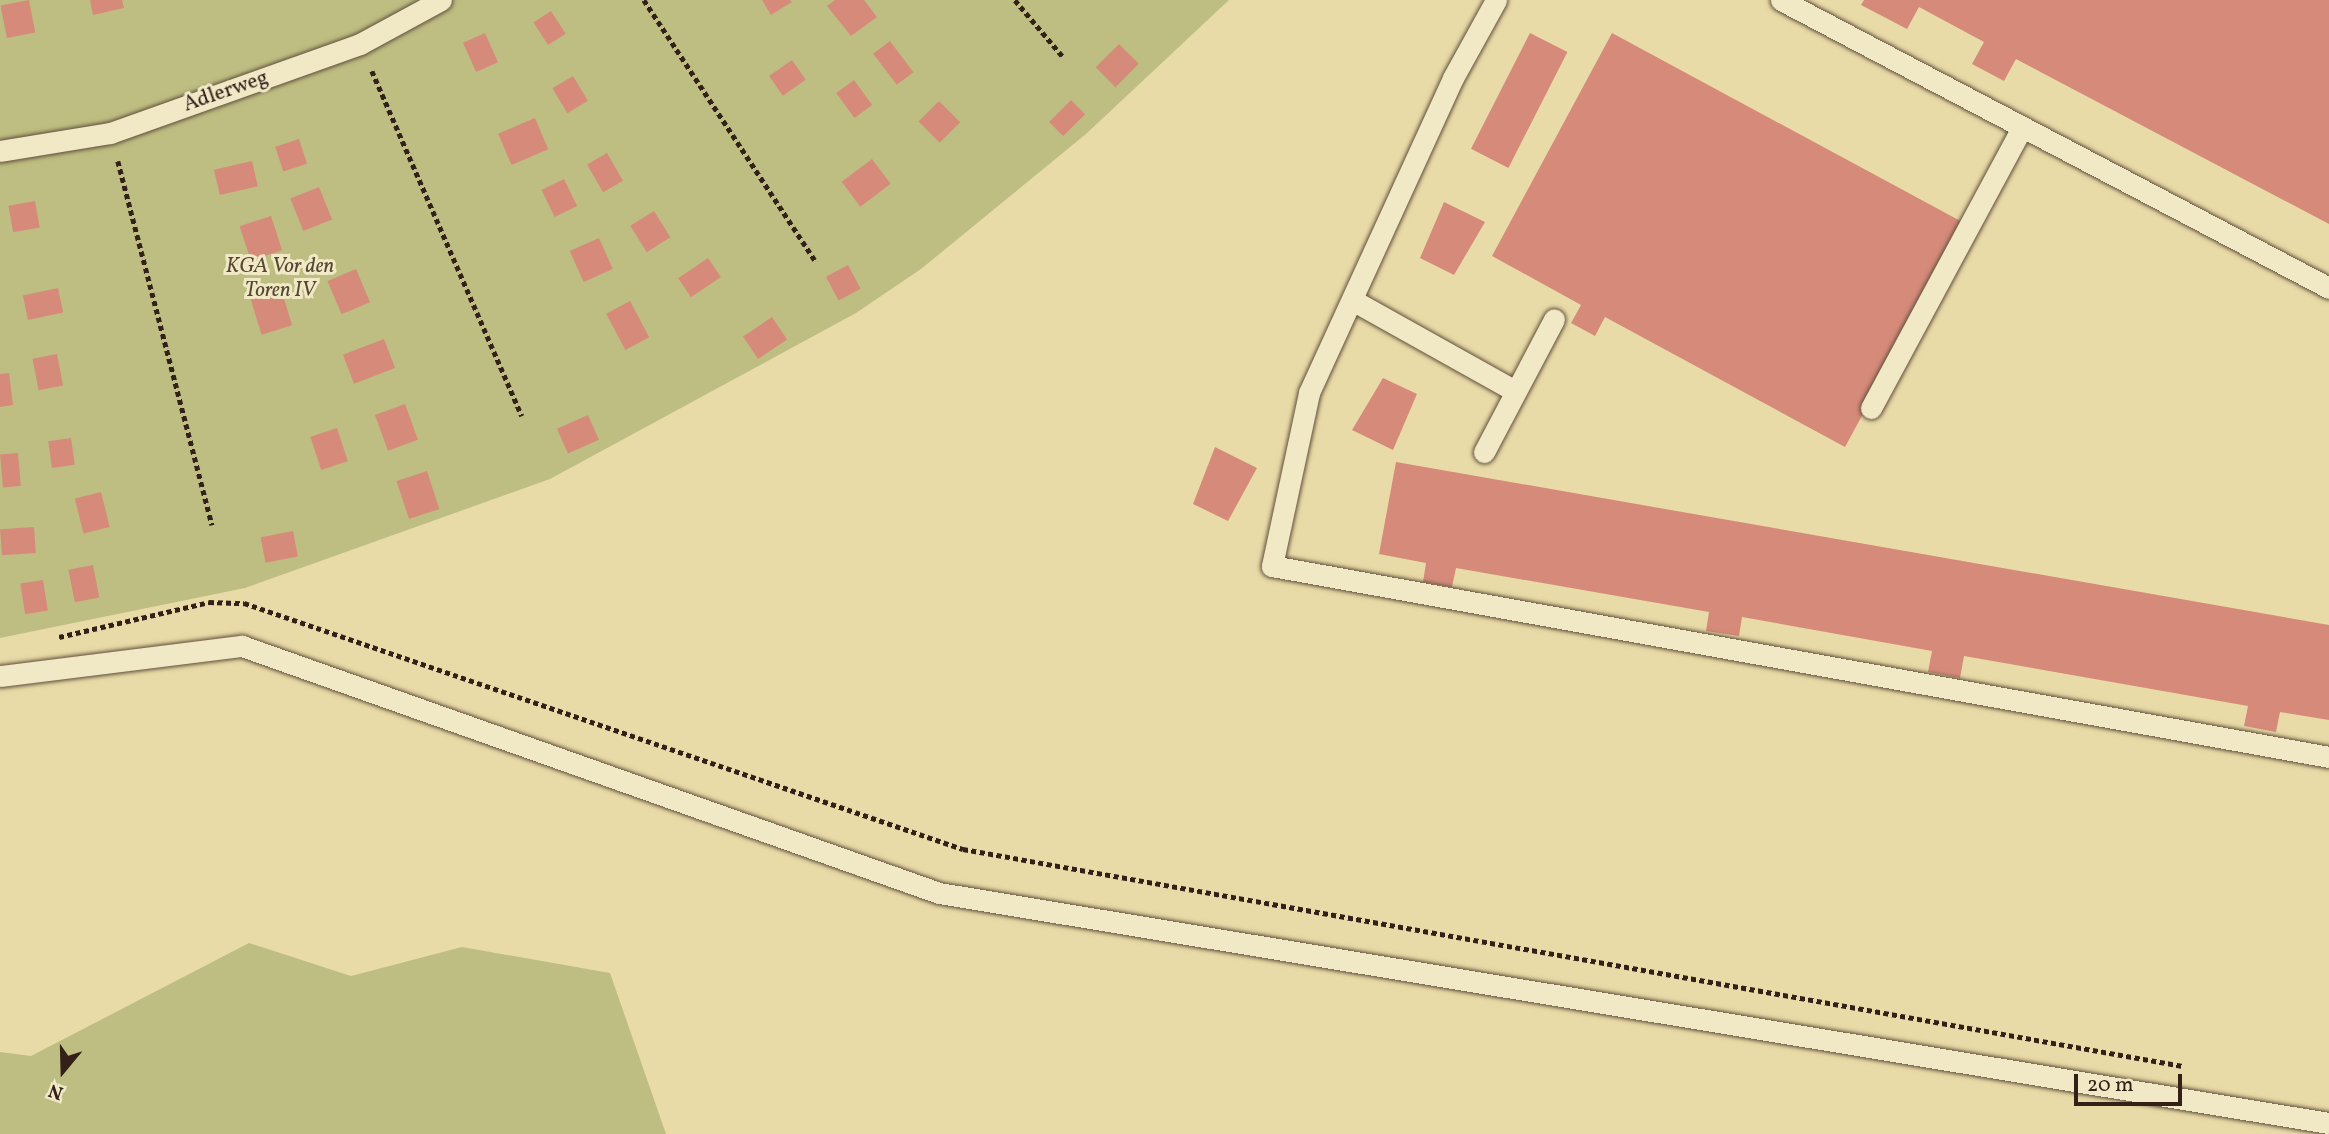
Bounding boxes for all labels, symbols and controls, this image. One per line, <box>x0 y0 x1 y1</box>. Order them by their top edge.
street label: Adlerweg <box>180 66 272 118</box>
park label: KGA Vor den Toren IV <box>226 254 334 304</box>
north arrow <box>28 1036 98 1106</box>
scale bar <box>2077 1060 2186 1104</box>
text: 20 m <box>2087 1071 2133 1100</box>
text: N <box>45 1076 67 1105</box>

